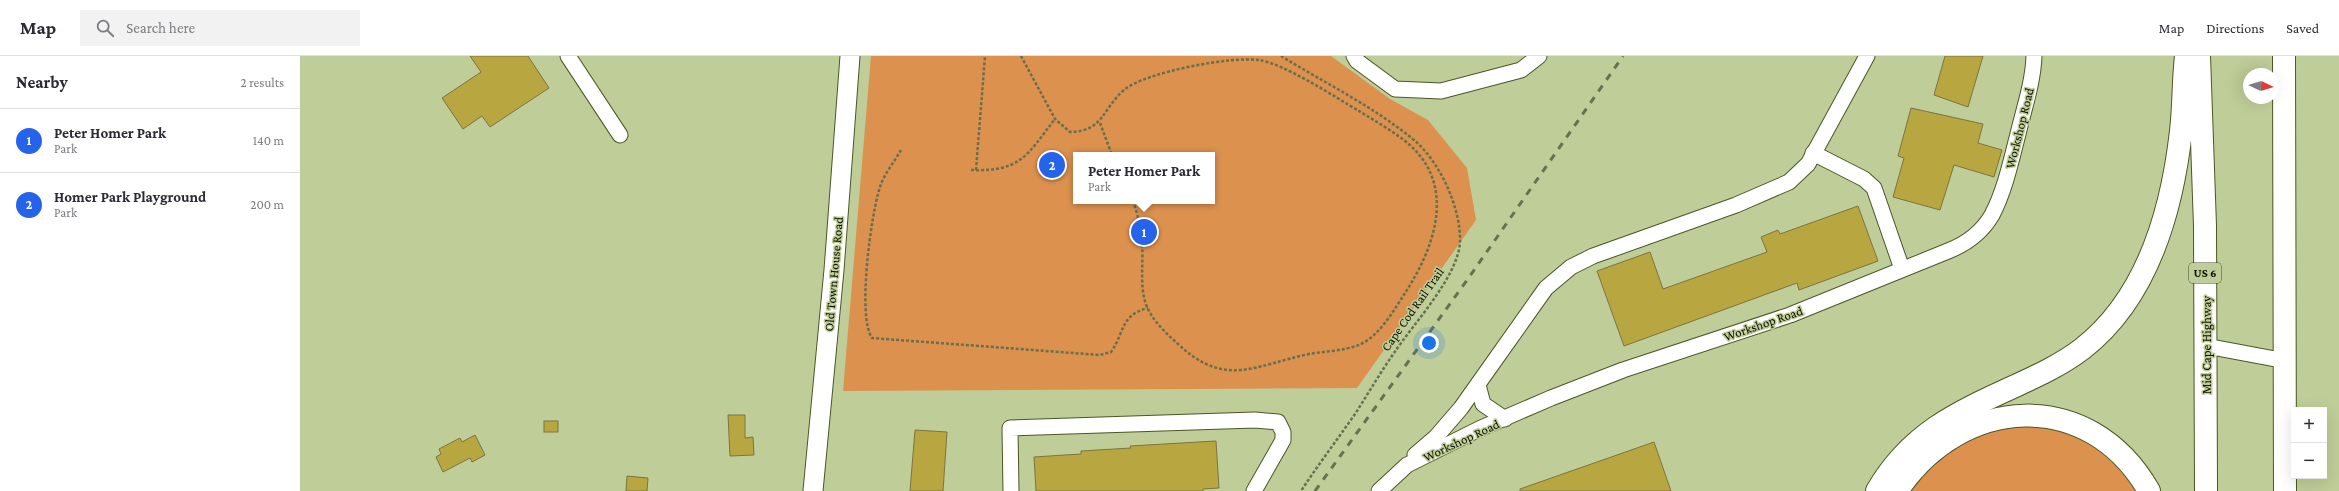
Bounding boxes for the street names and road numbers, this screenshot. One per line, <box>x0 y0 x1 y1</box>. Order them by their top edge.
street label: Workshop Road <box>2002 86 2037 170</box>
street label: Old Town House Road <box>821 216 846 332</box>
road number: US 6 <box>2189 263 2221 283</box>
street label: Cape Cod Rail Trail <box>1378 264 1447 354</box>
street label: Mid Cape Highway <box>2199 295 2214 394</box>
street label: Workshop Road <box>1722 303 1805 344</box>
street label: Workshop Road <box>1421 416 1502 465</box>

